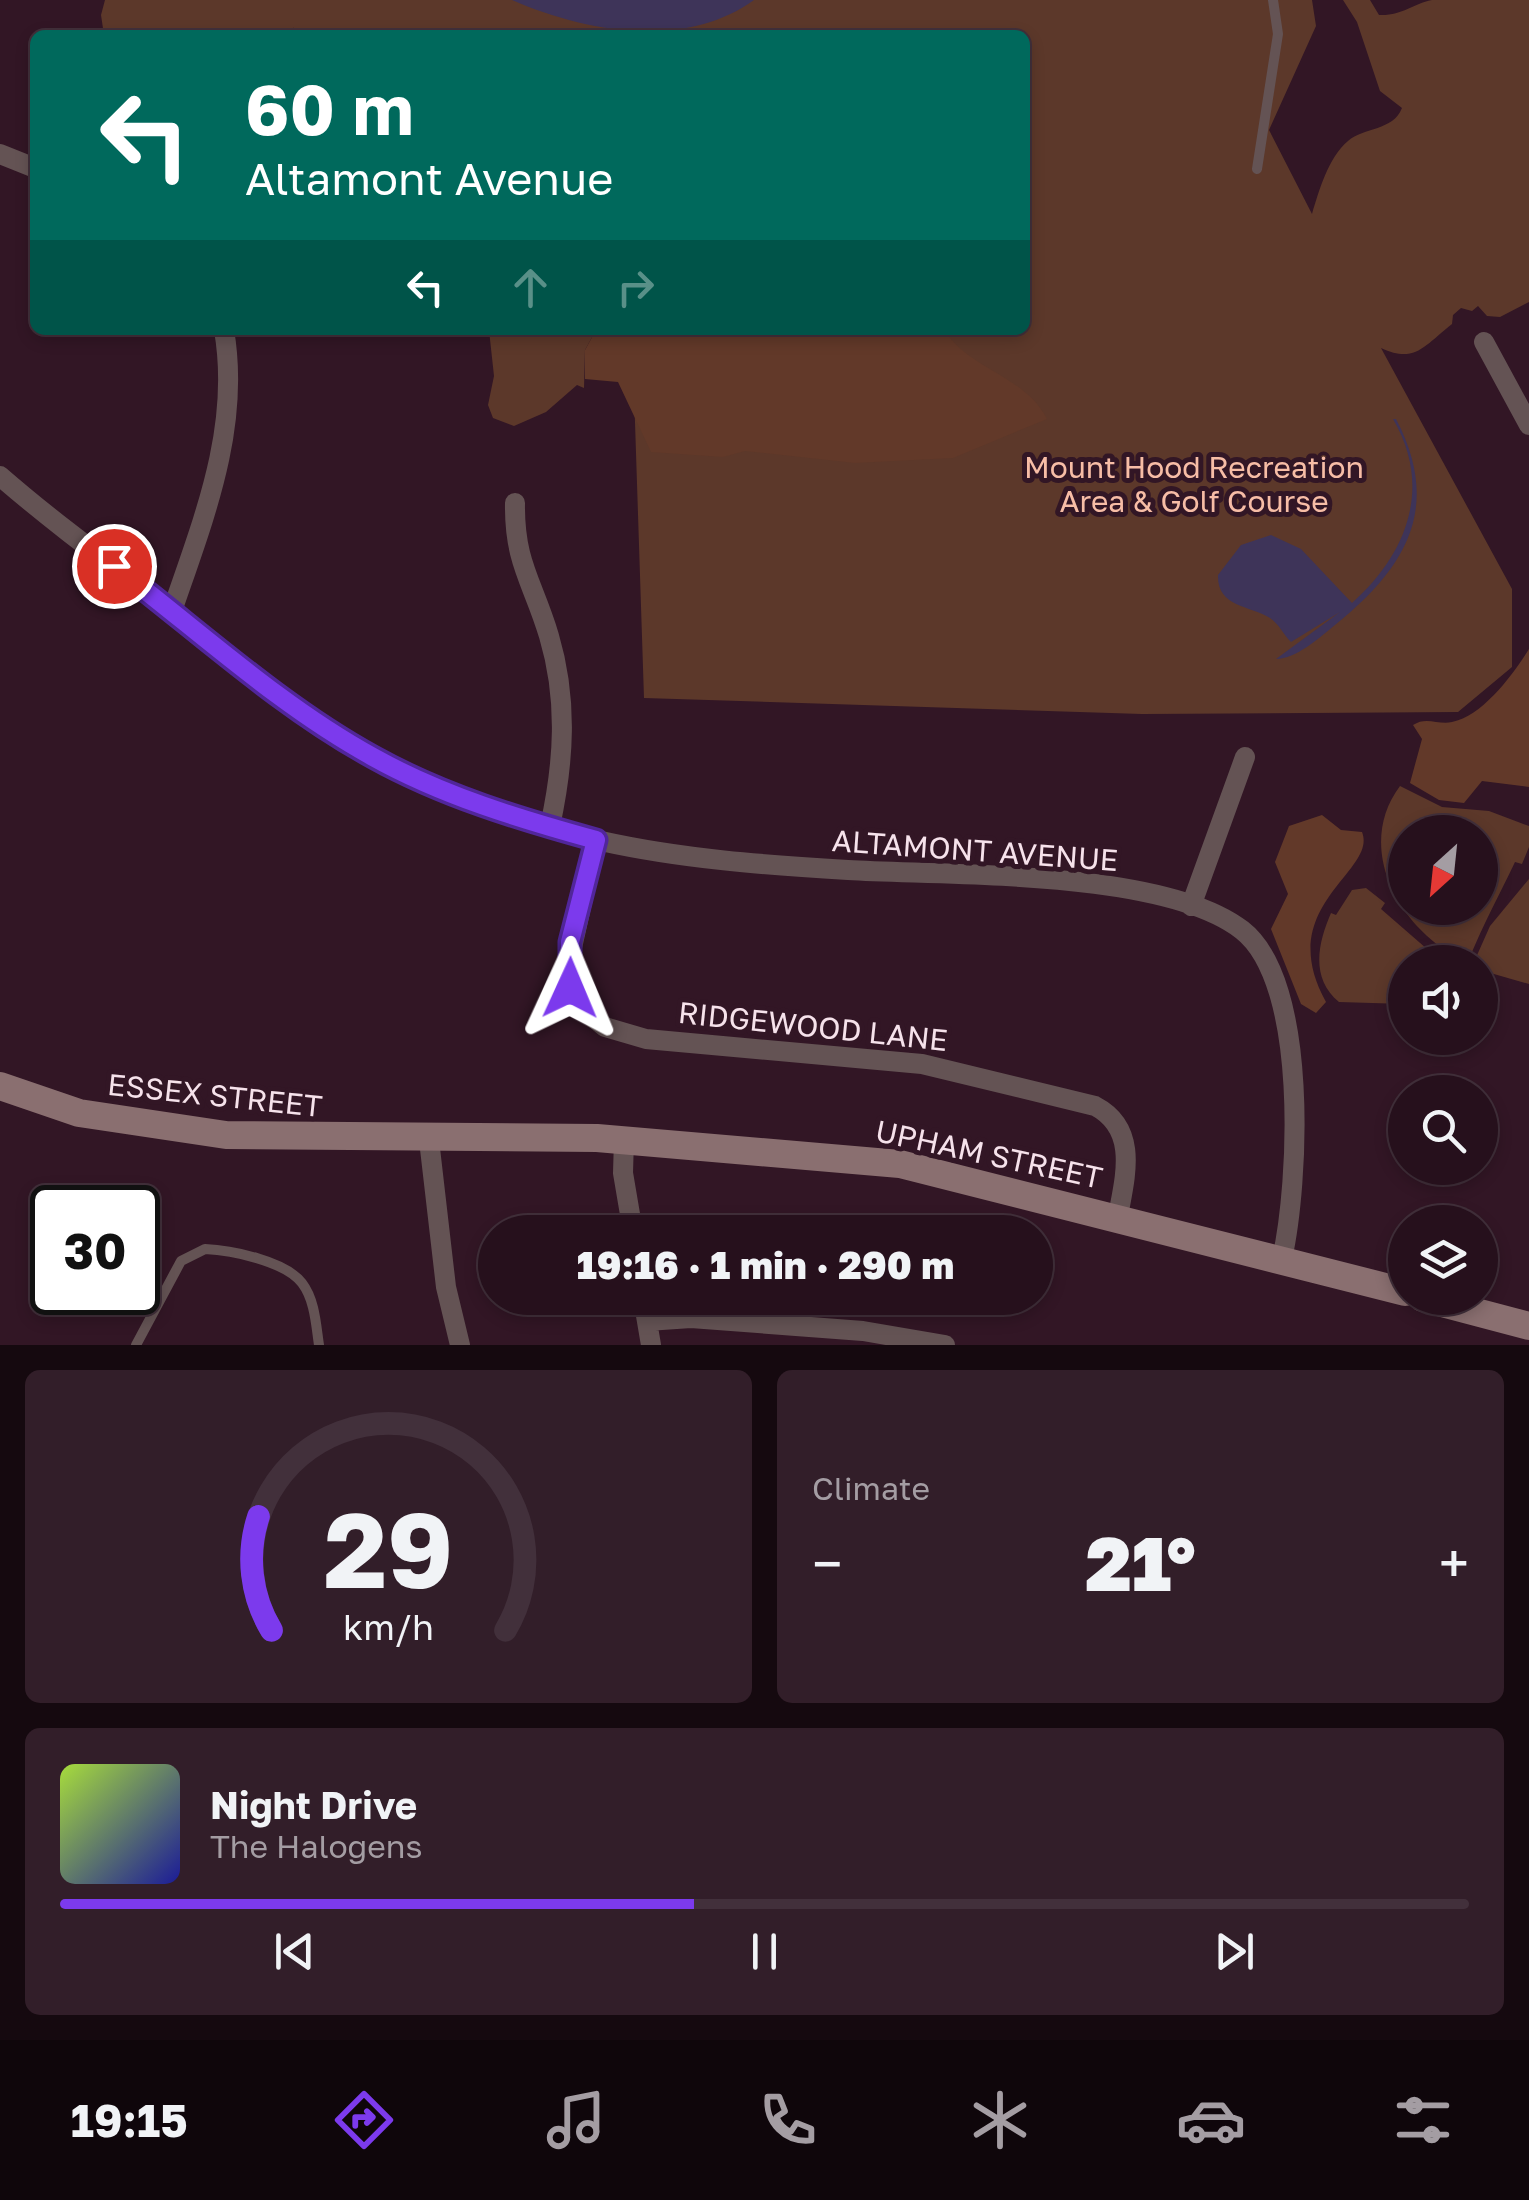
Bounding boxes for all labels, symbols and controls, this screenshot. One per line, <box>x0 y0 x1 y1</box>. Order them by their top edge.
text: 60 m <box>245 66 414 150</box>
icon: left <box>80 70 210 200</box>
text: Altamont Avenue <box>245 151 613 205</box>
icon: left <box>398 260 453 315</box>
icon: ahead <box>503 260 558 315</box>
icon: right <box>608 260 663 315</box>
park label: Mount Hood Recreation Area & Golf Course <box>1024 449 1364 519</box>
pin <box>72 524 157 609</box>
icon: arrive <box>87 539 142 594</box>
north arrow <box>1388 815 1498 925</box>
map controls <box>1388 815 1498 1315</box>
street label: ALTAMONT AVENUE <box>831 822 1119 878</box>
position arrow <box>518 936 622 1040</box>
button: sound <box>1388 945 1498 1055</box>
street label: RIDGEWOOD LANE <box>676 994 950 1058</box>
street label: ESSEX STREET <box>106 1066 324 1124</box>
button: search <box>1388 1075 1498 1185</box>
street label: UPHAM STREET <box>872 1112 1106 1196</box>
speed limit sign: 30 <box>30 1185 160 1315</box>
button: layers <box>1388 1205 1498 1315</box>
text: 19:16 · 1 min · 290 m <box>577 1242 954 1287</box>
text: Climate <box>812 1469 930 1507</box>
text: 29 <box>324 1486 453 1611</box>
text: 21° <box>1085 1517 1196 1608</box>
text: − <box>812 1530 842 1596</box>
text: + <box>1439 1530 1469 1596</box>
text: km/h <box>343 1605 434 1648</box>
text: Night Drive <box>210 1782 417 1827</box>
text: The Halogens <box>210 1827 422 1865</box>
icon: previous <box>267 1924 322 1979</box>
icon: pause <box>737 1924 792 1979</box>
icon: next <box>1207 1924 1262 1979</box>
icon: directions <box>329 2085 399 2155</box>
icon: music <box>541 2085 611 2155</box>
icon: phone <box>753 2085 823 2155</box>
icon: climate <box>965 2085 1035 2155</box>
icon: car <box>1176 2085 1246 2155</box>
icon: filters <box>1388 2085 1458 2155</box>
text: 19:15 <box>71 2093 188 2147</box>

